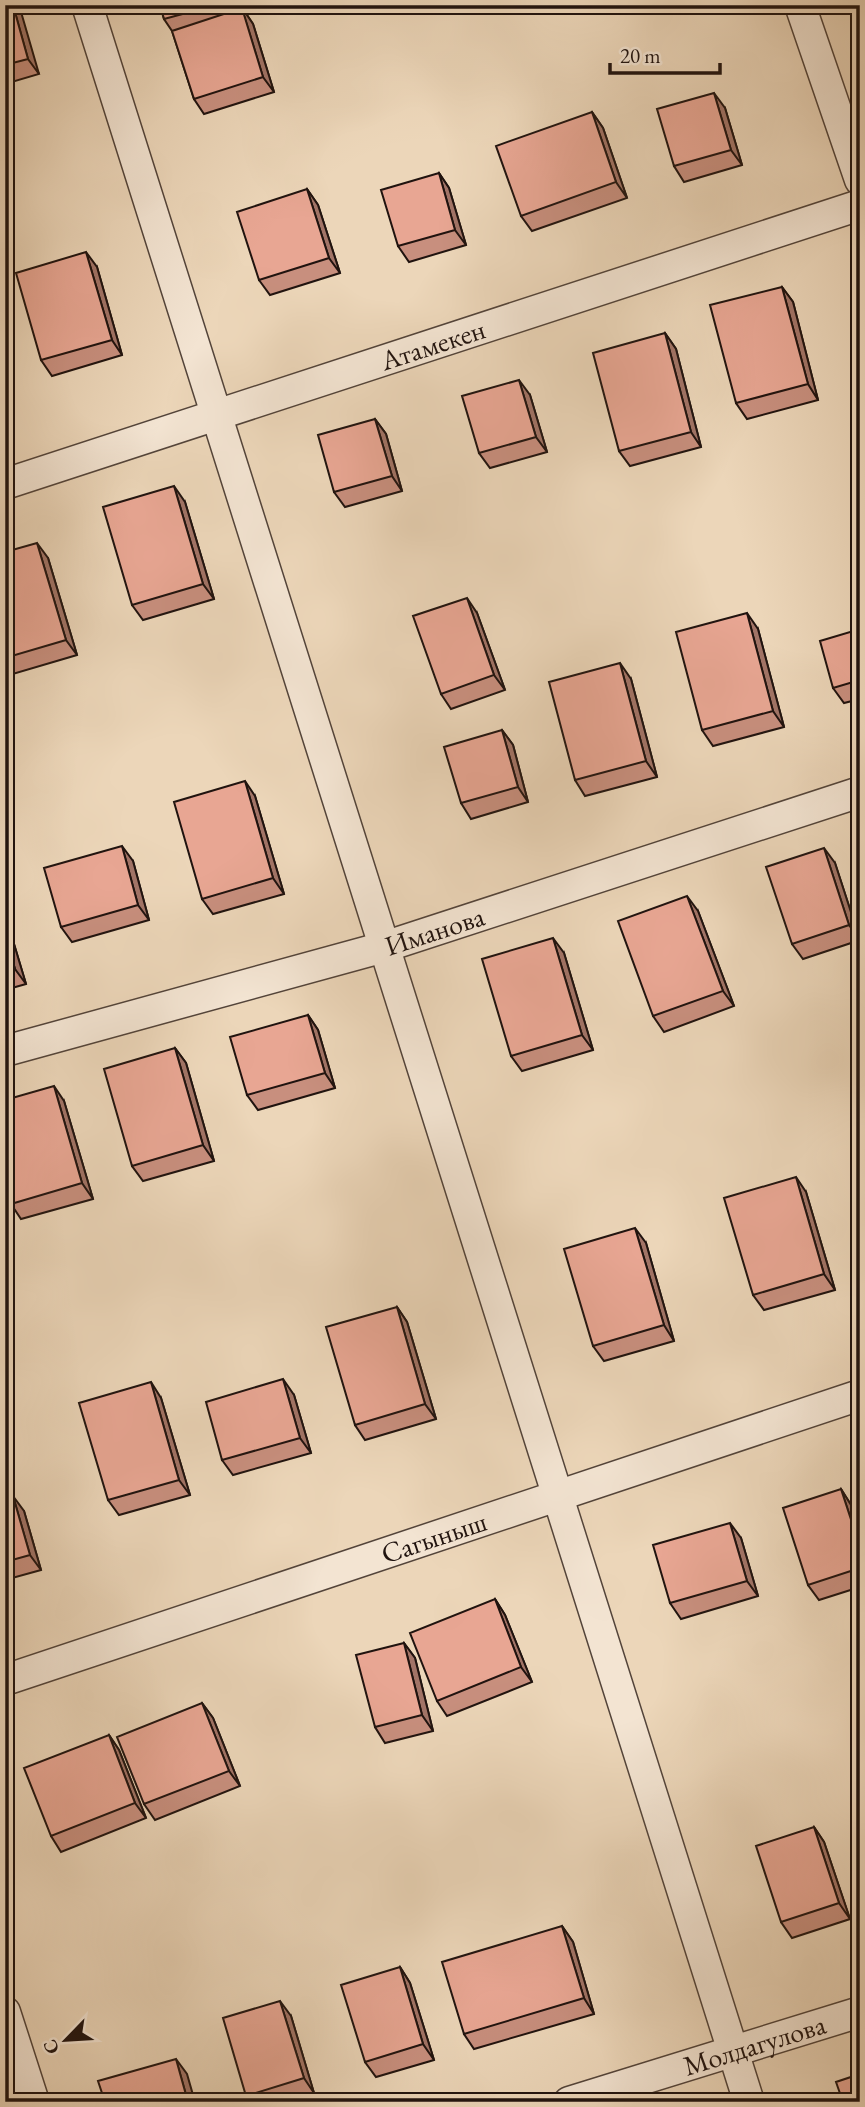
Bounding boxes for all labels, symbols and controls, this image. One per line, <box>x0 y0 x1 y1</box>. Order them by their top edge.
scale bar <box>610 32 720 76</box>
text: 20 m <box>620 42 661 69</box>
street label: Атамекен <box>375 311 490 379</box>
street label: Иманова <box>380 897 490 964</box>
street label: Сагыныш <box>376 1503 491 1571</box>
north arrow <box>32 2006 102 2076</box>
street label: Молдагулова <box>679 2006 831 2084</box>
text: С <box>37 2036 65 2058</box>

